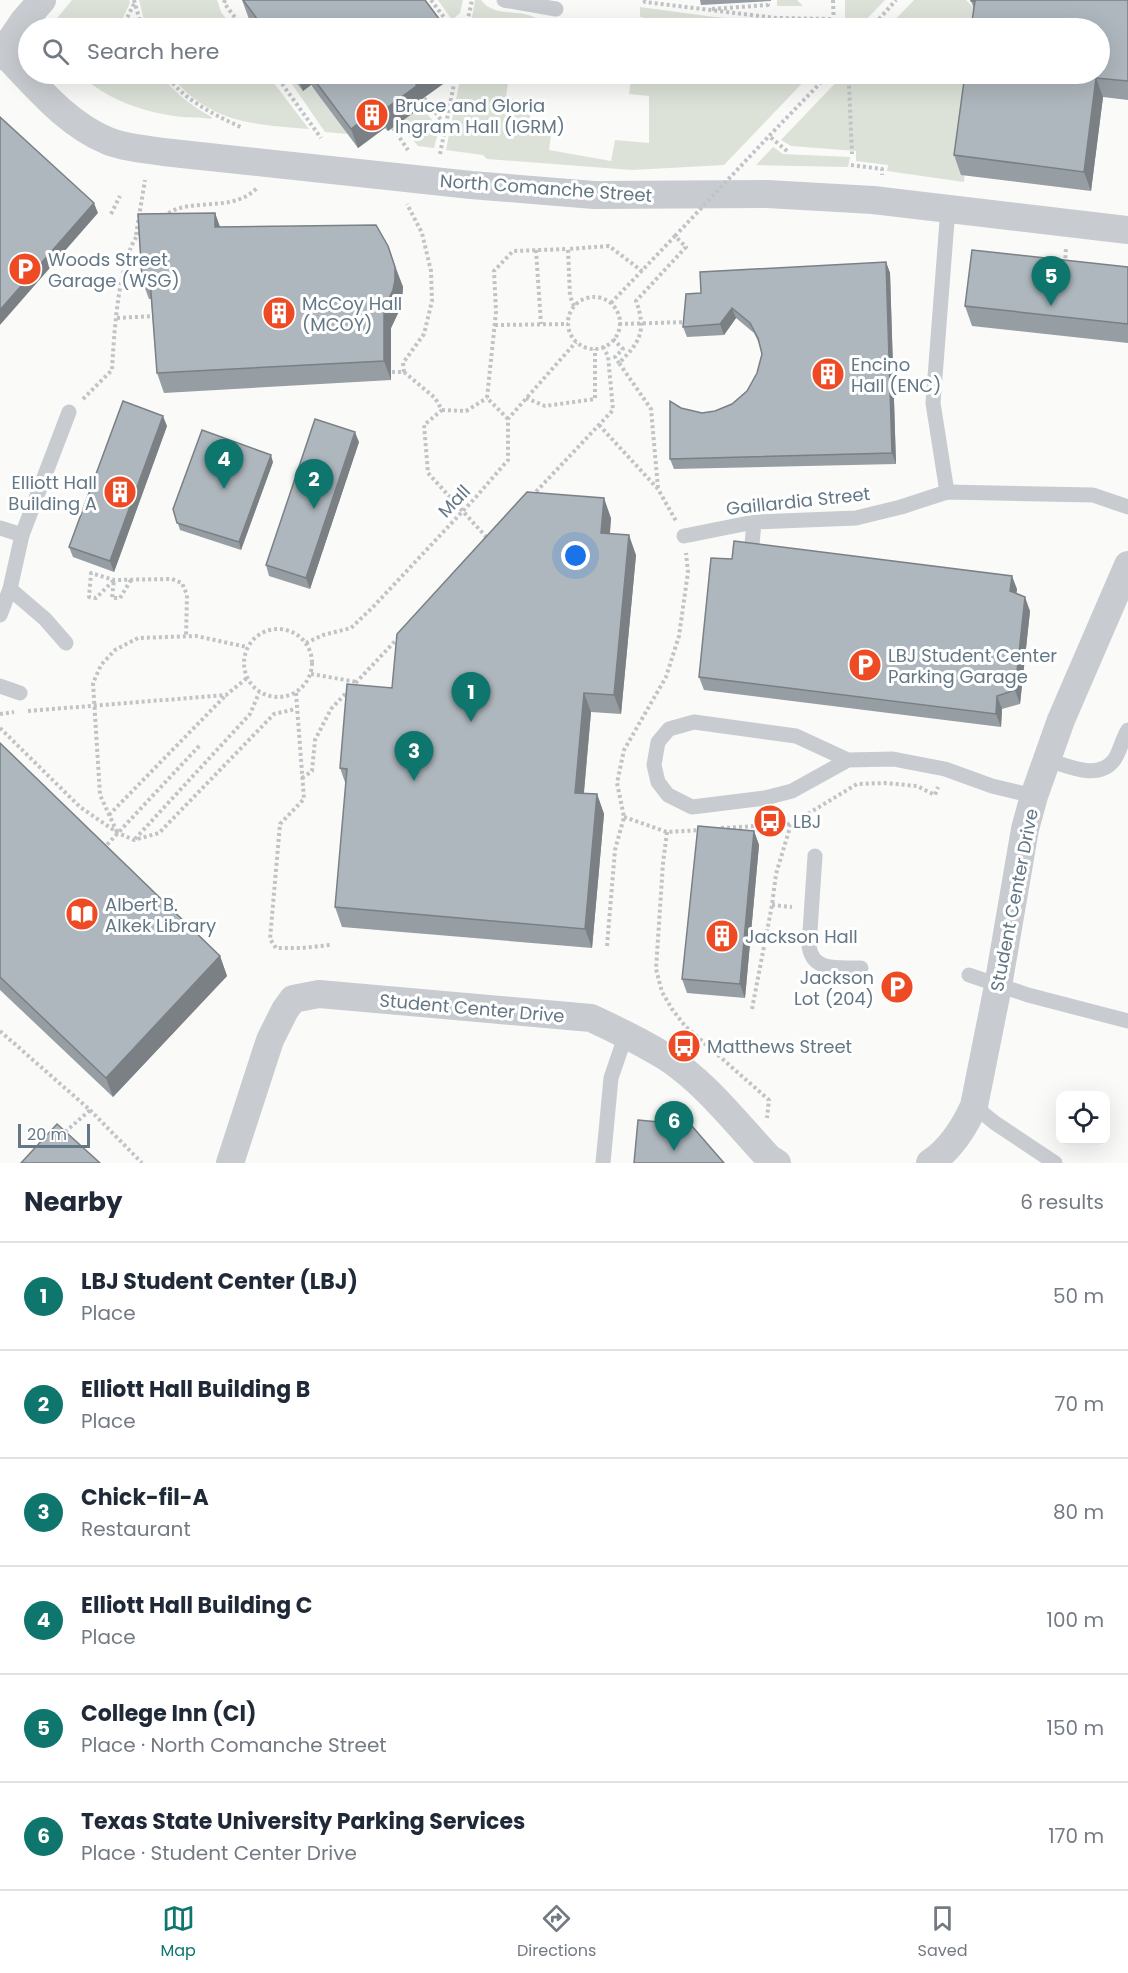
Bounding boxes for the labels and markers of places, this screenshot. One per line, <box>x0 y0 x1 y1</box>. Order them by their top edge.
place label: Bruce and Gloria Ingram Hall (IGRM) <box>395 93 565 139</box>
building icon: Bruce and Gloria Ingram Hall (IGRM) <box>354 97 390 133</box>
place label: Woods Street Garage (WSG) <box>48 247 180 293</box>
parking icon: Woods Street Garage (WSG) <box>7 251 43 287</box>
pin: 5 <box>1032 256 1070 306</box>
place label: McCoy Hall (MCOY) <box>302 291 402 337</box>
building icon: McCoy Hall (MCOY) <box>261 295 297 331</box>
place label: Encino Hall (ENC) <box>851 352 941 398</box>
building icon: Encino Hall (ENC) <box>810 356 846 392</box>
pin: 4 <box>204 440 244 489</box>
pin: 2 <box>294 460 334 509</box>
place label: Elliott Hall Building A <box>8 470 97 516</box>
building icon: Elliott Hall Building A <box>102 474 138 510</box>
place label: LBJ Student Center Parking Garage <box>888 643 1057 689</box>
parking icon: LBJ Student Center Parking Garage <box>847 647 883 683</box>
pin: 1 <box>452 672 490 722</box>
pin: 3 <box>394 732 434 781</box>
bus stop icon: LBJ <box>752 803 788 839</box>
place label: LBJ <box>793 809 821 834</box>
place label: Albert B. Alkek Library <box>105 892 216 938</box>
library icon: Albert B. Alkek Library <box>64 896 100 932</box>
building icon: Jackson Hall <box>704 918 740 954</box>
place label: Jackson Hall <box>745 924 858 949</box>
place label: Jackson Lot (204) <box>794 965 874 1011</box>
parking icon: Jackson Lot (204) <box>879 969 915 1005</box>
bus stop icon: Matthews Street <box>666 1028 702 1064</box>
place label: Matthews Street <box>707 1034 852 1059</box>
pin: 6 <box>654 1102 694 1151</box>

